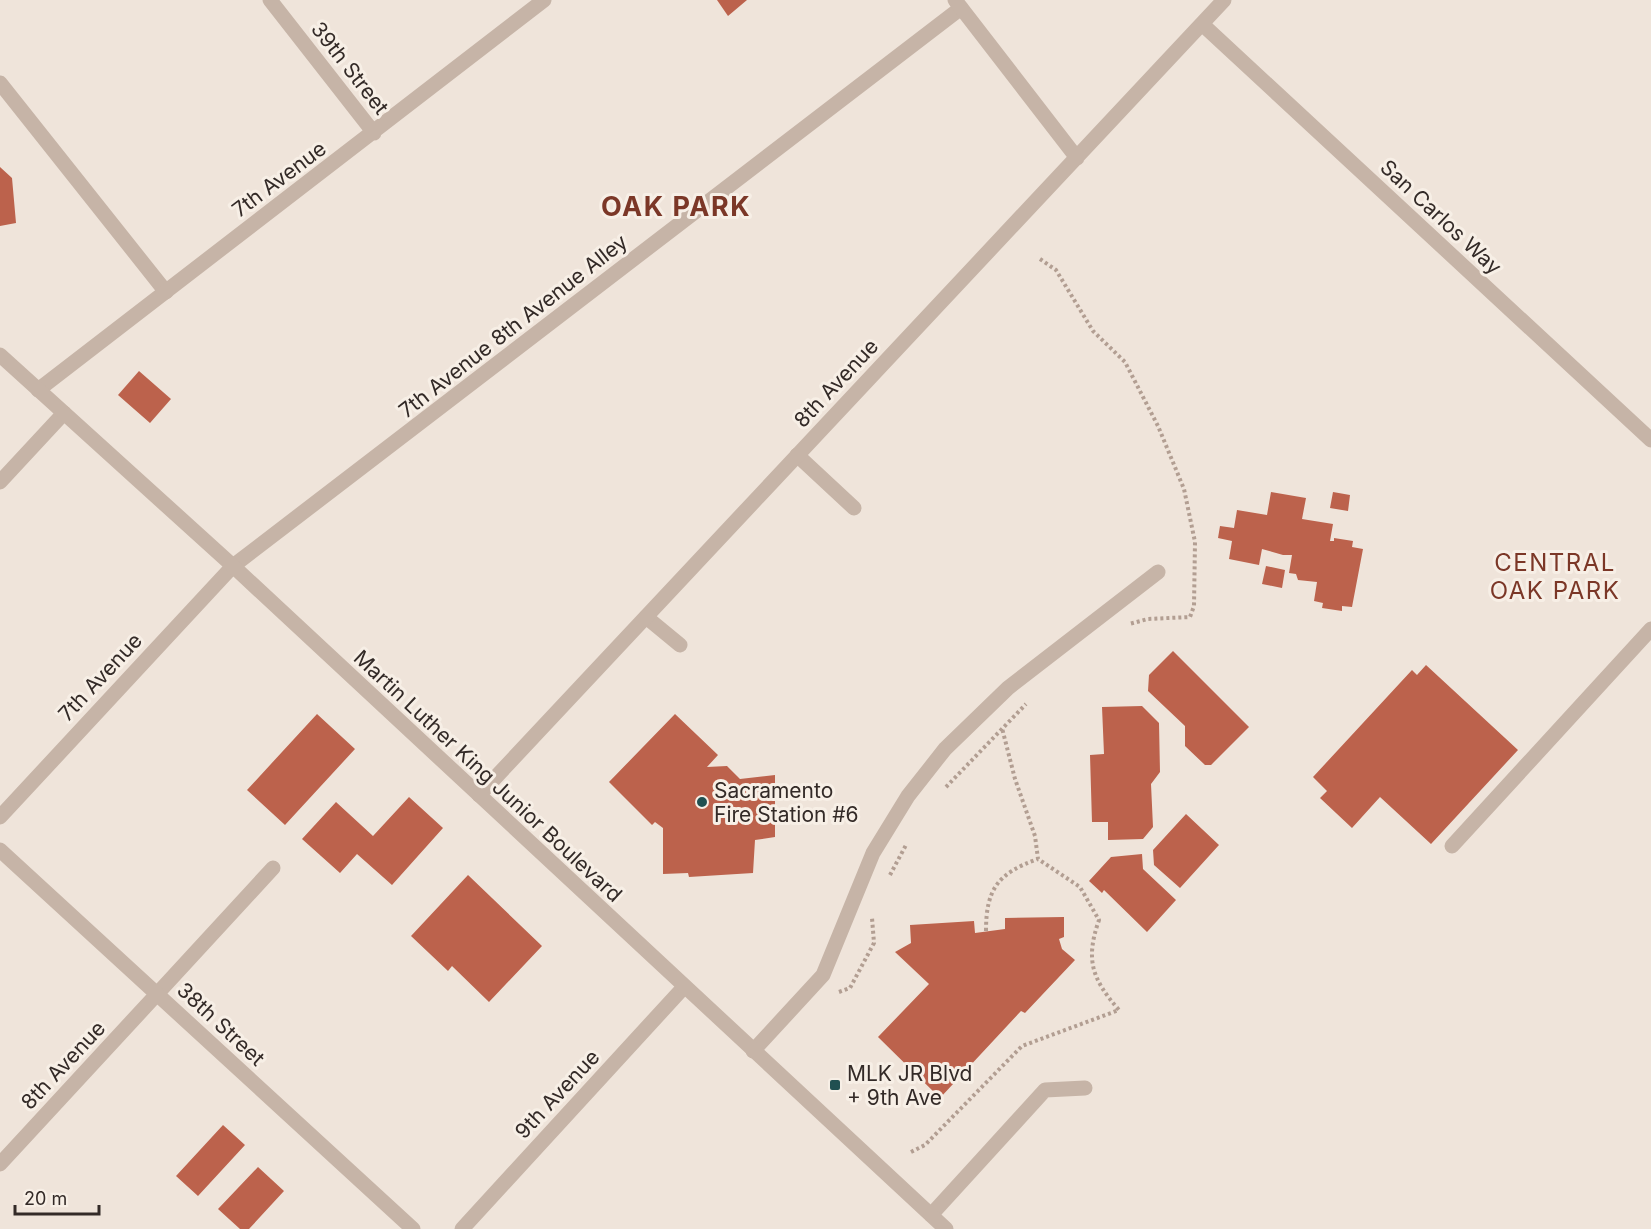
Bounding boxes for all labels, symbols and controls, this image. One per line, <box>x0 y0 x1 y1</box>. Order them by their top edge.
street label: 39th Street <box>306 17 394 119</box>
street label: 7th Avenue <box>227 136 331 222</box>
street label: San Carlos Way <box>1375 154 1507 280</box>
district label: OAK PARK <box>601 190 751 223</box>
street label: 7th Avenue 8th Avenue Alley <box>394 229 632 423</box>
street label: 8th Avenue <box>789 334 883 432</box>
district label: CENTRAL OAK PARK <box>1490 548 1620 605</box>
street label: 7th Avenue <box>53 628 147 726</box>
street label: Martin Luther King Junior Boulevard <box>349 645 627 907</box>
place label: Sacramento Fire Station #6 <box>714 778 859 827</box>
marker: Sacramento Fire Station #6 <box>695 795 709 809</box>
street label: 38th Street <box>172 977 270 1071</box>
street label: 8th Avenue <box>16 1016 110 1114</box>
street label: 9th Avenue <box>510 1044 604 1144</box>
place label: MLK JR Blvd + 9th Ave <box>847 1061 972 1110</box>
marker: MLK JR Blvd + 9th Ave <box>828 1078 842 1092</box>
scale bar <box>15 1178 99 1216</box>
text: 20 m <box>24 1188 67 1209</box>

